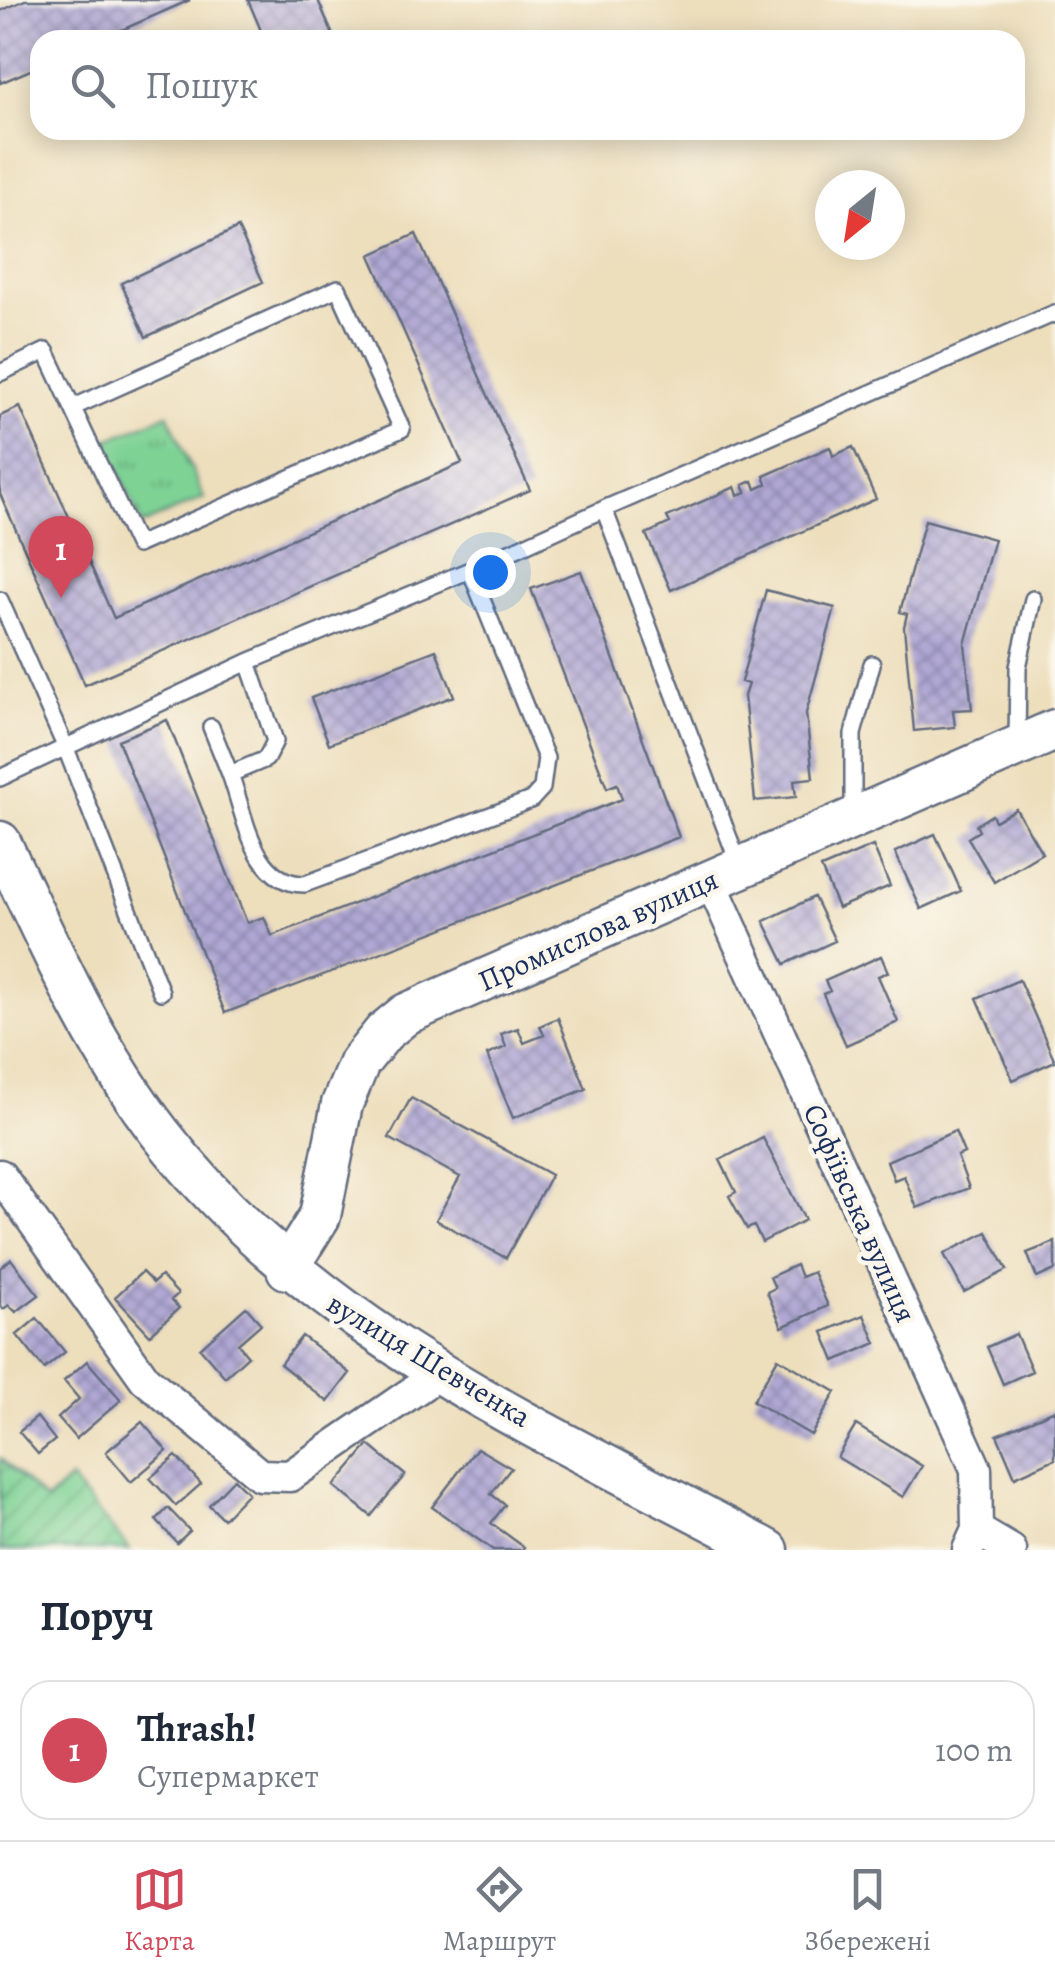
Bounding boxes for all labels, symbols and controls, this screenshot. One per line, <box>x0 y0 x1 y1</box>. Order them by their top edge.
search box <box>30 30 1025 140</box>
icon: search <box>65 58 120 113</box>
text: Пошук <box>145 59 258 111</box>
north arrow <box>815 170 905 260</box>
pin: 1 <box>28 516 94 598</box>
your location <box>465 547 516 598</box>
street label: Промислова вулиця <box>472 859 724 1001</box>
street label: Софіївська вулиця <box>794 1097 926 1329</box>
street label: вулиця Шевченка <box>320 1283 538 1437</box>
text: Поруч <box>40 1587 154 1644</box>
text: Thrash! <box>137 1702 257 1754</box>
text: 1 <box>69 1728 80 1772</box>
text: 100 m <box>935 1728 1013 1772</box>
text: Супермаркет <box>137 1754 319 1798</box>
tab: Карта <box>124 1862 195 1960</box>
tab: Маршрут <box>443 1862 556 1960</box>
tab: Збережені <box>804 1862 931 1960</box>

